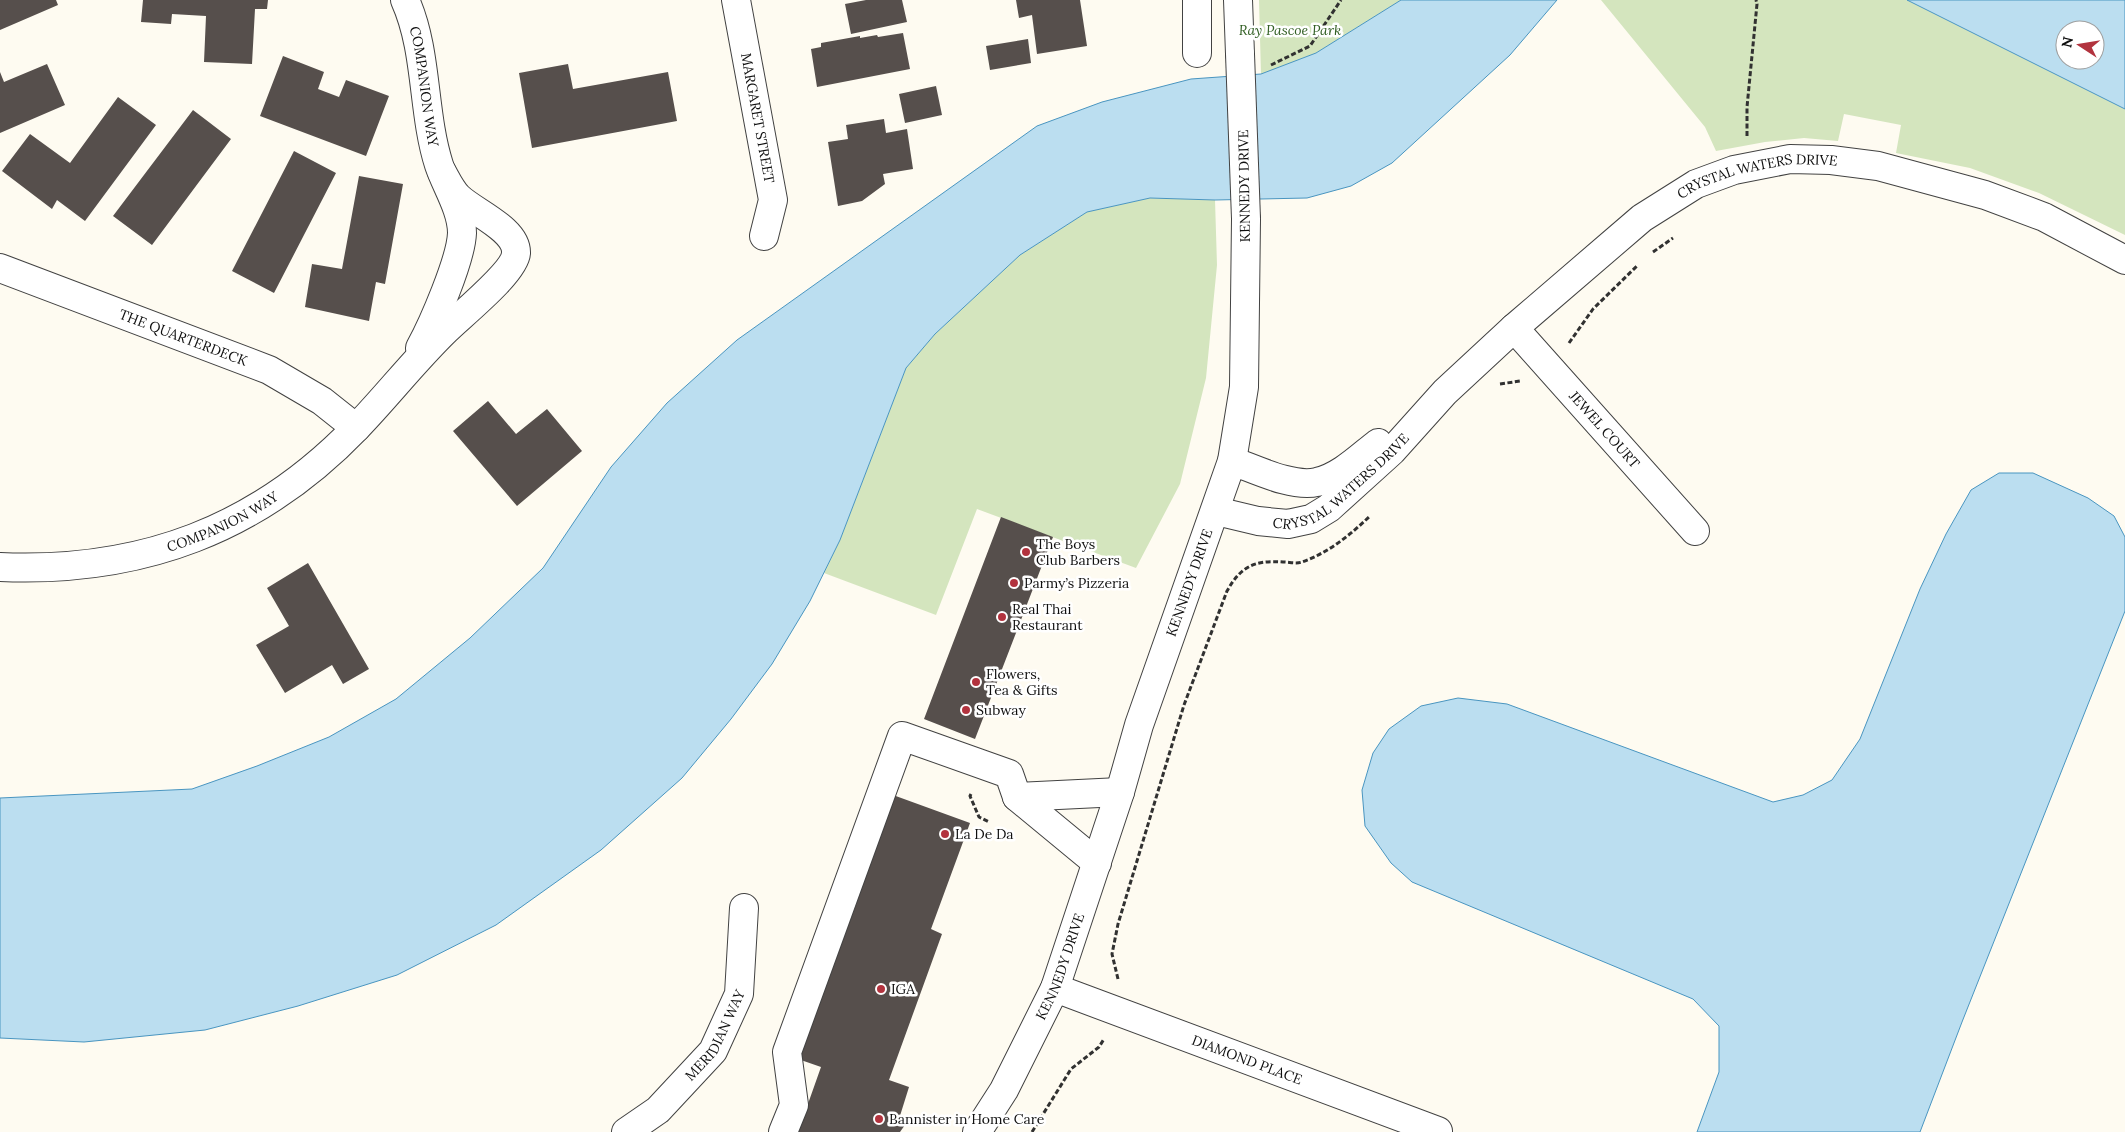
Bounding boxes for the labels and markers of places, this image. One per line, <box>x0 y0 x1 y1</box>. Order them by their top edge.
place label: The Boys Club Barbers <box>1036 535 1120 569</box>
marker: The Boys Club Barbers <box>1020 546 1032 558</box>
place label: Parmy’s Pizzeria <box>1024 574 1129 592</box>
marker: Parmy’s Pizzeria <box>1008 577 1020 589</box>
place label: Real Thai Restaurant <box>1012 600 1083 634</box>
marker: Real Thai Restaurant <box>996 611 1008 623</box>
place label: Flowers, Tea & Gifts <box>986 665 1058 699</box>
marker: Flowers, Tea & Gifts <box>970 676 982 688</box>
place label: Subway <box>976 701 1026 719</box>
marker: Subway <box>960 704 972 716</box>
place label: La De Da <box>955 825 1014 843</box>
marker: La De Da <box>939 828 951 840</box>
place label: IGA <box>891 980 915 998</box>
marker: IGA <box>875 983 887 995</box>
place label: Bannister in Home Care <box>889 1110 1045 1128</box>
marker: Bannister in Home Care <box>873 1113 885 1125</box>

